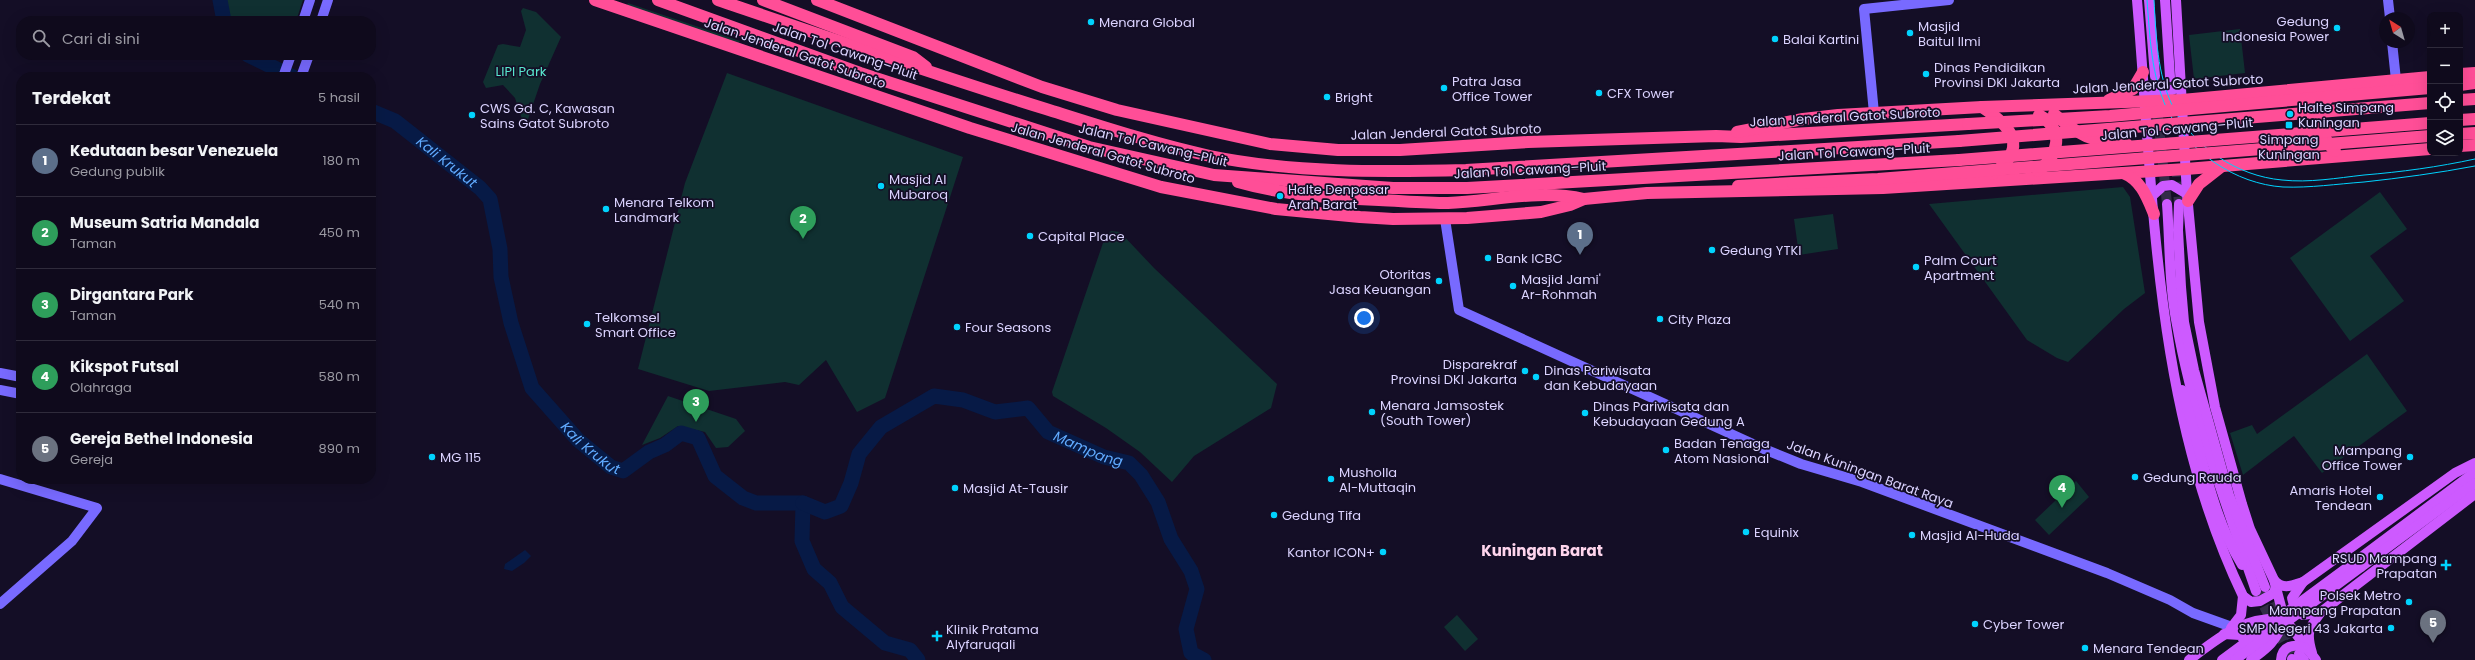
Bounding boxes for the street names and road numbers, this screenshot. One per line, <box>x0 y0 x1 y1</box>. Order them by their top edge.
street label: Jalan Jenderal Gatot Subroto <box>702 13 888 93</box>
street label: Jalan Tol Cawang–Pluit <box>770 17 921 85</box>
street label: Jalan Jenderal Gatot Subroto <box>2072 70 2264 98</box>
street label: Jalan Jenderal Gatot Subroto <box>1749 103 1941 131</box>
street label: Jalan Tol Cawang–Pluit <box>2100 113 2254 145</box>
street label: Jalan Jenderal Gatot Subroto <box>1009 118 1197 188</box>
street label: Jalan Tol Cawang–Pluit <box>1076 119 1230 171</box>
street label: Jalan Jenderal Gatot Subroto <box>1350 119 1542 145</box>
street label: Jalan Tol Cawang–Pluit <box>1777 139 1931 165</box>
street label: Jalan Tol Cawang–Pluit <box>1453 157 1607 183</box>
street label: Jalan Kuningan Barat Raya <box>1784 435 1956 513</box>

